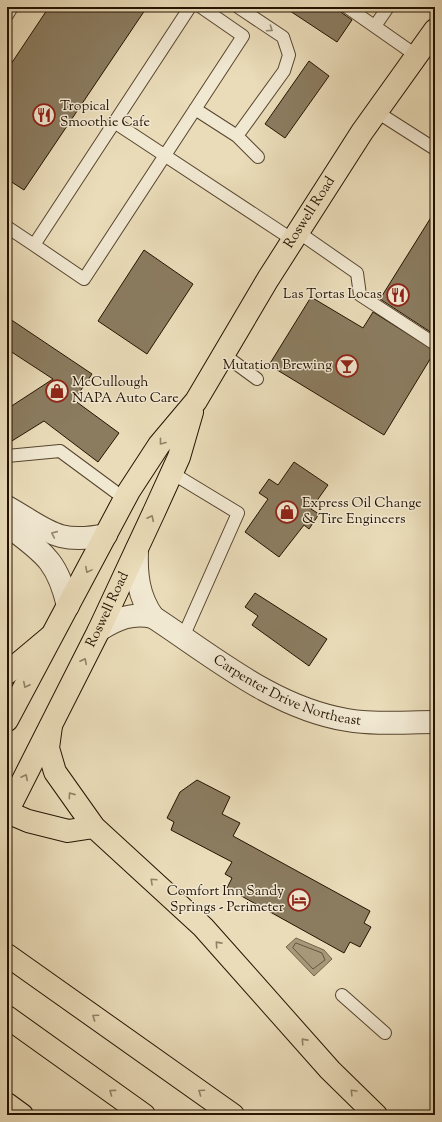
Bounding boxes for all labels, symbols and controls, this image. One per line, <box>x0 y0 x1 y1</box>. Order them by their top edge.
one-way arrow <box>266 24 273 31</box>
place label: Tropical Smoothie Cafe <box>60 97 150 133</box>
restaurant icon: Tropical Smoothie Cafe <box>31 102 57 128</box>
street label: Roswell Road <box>280 173 341 253</box>
restaurant icon: Las Tortas Locas <box>385 282 411 308</box>
place label: Las Tortas Locas <box>283 285 382 305</box>
bar icon: Mutation Brewing <box>334 353 360 379</box>
place label: Mutation Brewing <box>223 356 332 376</box>
place label: McCullough NAPA Auto Care <box>72 373 179 409</box>
shop icon: McCullough NAPA Auto Care <box>44 378 70 404</box>
one-way arrow <box>160 438 167 445</box>
place label: Express Oil Change & Tire Engineers <box>302 494 422 530</box>
shop icon: Express Oil Change & Tire Engineers <box>274 499 300 525</box>
one-way arrow <box>146 515 154 523</box>
one-way arrow <box>51 531 59 539</box>
one-way arrow <box>85 565 92 573</box>
street label: Roswell Road <box>82 569 135 651</box>
street label: Carpenter Drive Northeast <box>209 650 362 732</box>
one-way arrow <box>79 658 87 665</box>
one-way arrow <box>23 680 31 688</box>
one-way arrow <box>20 774 27 781</box>
one-way arrow <box>69 793 76 800</box>
one-way arrow <box>150 878 157 885</box>
place label: Comfort Inn Sandy Springs - Perimeter <box>167 882 285 918</box>
hotel icon: Comfort Inn Sandy Springs - Perimeter <box>286 887 312 913</box>
one-way arrow <box>215 941 223 949</box>
one-way arrow <box>92 1014 99 1022</box>
one-way arrow <box>302 1038 309 1046</box>
one-way arrow <box>198 1089 205 1097</box>
one-way arrow <box>110 1090 117 1097</box>
one-way arrow <box>350 1090 358 1097</box>

